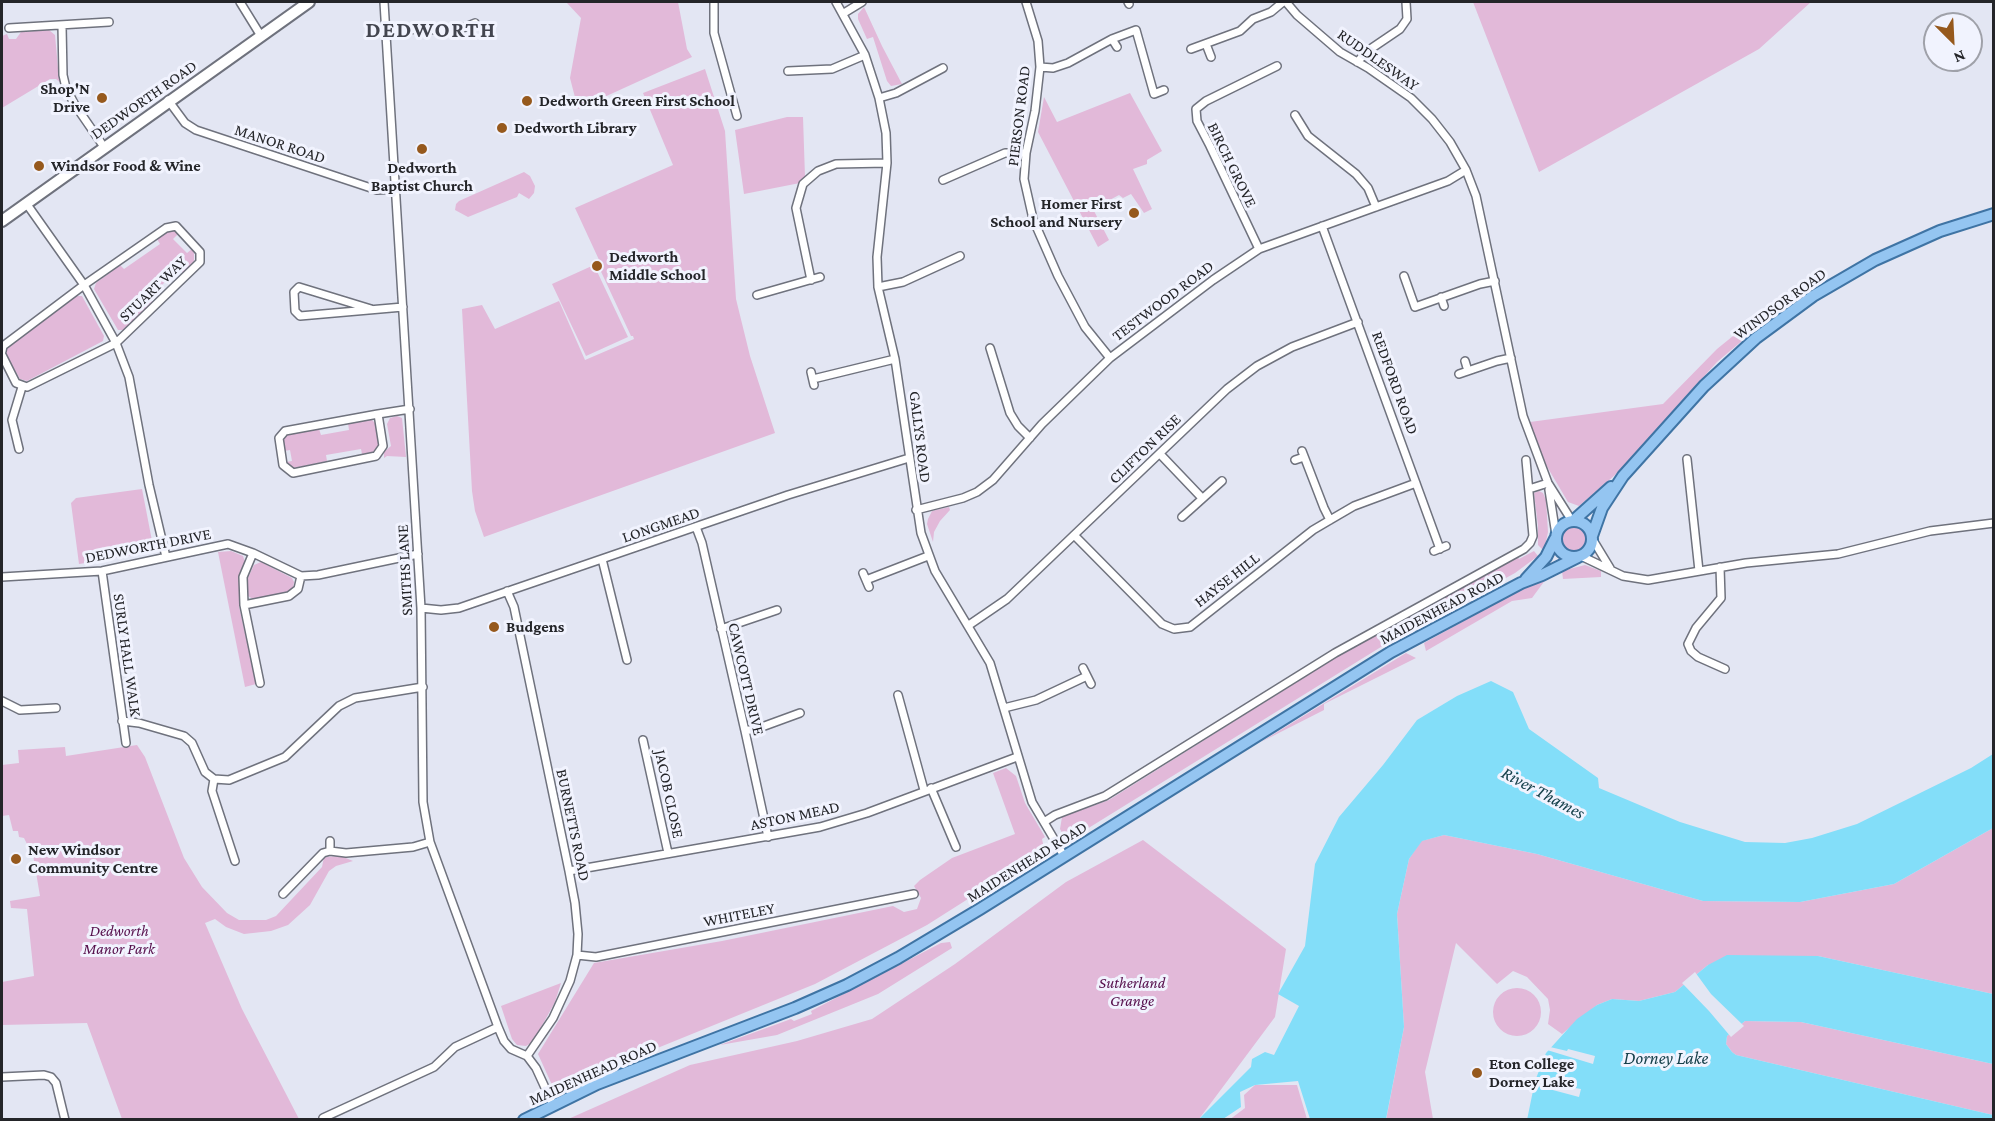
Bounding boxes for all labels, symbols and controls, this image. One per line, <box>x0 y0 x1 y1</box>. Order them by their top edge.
north arrow <box>1923 12 1983 72</box>
district label: DEDWORTH <box>365 17 497 43</box>
street label: RUDDLESWAY <box>1333 25 1423 95</box>
text: N <box>1951 47 1968 67</box>
street label: DEDWORTH ROAD <box>87 56 201 144</box>
street label: PIERSON ROAD <box>1003 65 1035 167</box>
place label: Shop'N Drive <box>40 79 90 117</box>
marker: Shop'N Drive <box>95 91 109 105</box>
place label: Dedworth Green First School <box>539 91 735 111</box>
marker: Dedworth Green First School <box>520 94 534 108</box>
place label: Dedworth Library <box>514 118 637 138</box>
street label: BIRCH GROVE <box>1203 119 1261 211</box>
street label: MANOR ROAD <box>232 120 328 168</box>
marker: Dedworth Library <box>495 121 509 135</box>
marker: Dedworth Baptist Church <box>415 142 429 156</box>
place label: Windsor Food & Wine <box>51 156 201 176</box>
place label: Dedworth Baptist Church <box>371 158 473 196</box>
marker: Windsor Food & Wine <box>32 159 46 173</box>
place label: Homer First School and Nursery <box>990 194 1122 232</box>
marker: Homer First School and Nursery <box>1127 206 1141 220</box>
place label: Dedworth Middle School <box>609 247 706 285</box>
street label: STUART WAY <box>115 252 191 326</box>
street label: TESTWOOD ROAD <box>1108 257 1218 345</box>
marker: Dedworth Middle School <box>590 259 604 273</box>
street label: WINDSOR ROAD <box>1730 264 1830 344</box>
street label: REDFORD ROAD <box>1367 329 1423 437</box>
street label: GALLYS ROAD <box>905 390 935 484</box>
street label: CLIFTON RISE <box>1105 410 1185 488</box>
street label: LONGMEAD <box>620 503 702 547</box>
street label: DEDWORTH DRIVE <box>83 524 213 568</box>
street label: SMITHS LANE <box>393 524 417 616</box>
street label: HAYSE HILL <box>1190 549 1264 611</box>
street label: MAIDENHEAD ROAD <box>1377 567 1507 649</box>
street label: SURLY HALL WALK <box>109 592 145 718</box>
place label: Budgens <box>506 617 564 637</box>
marker: Budgens <box>487 620 501 634</box>
street label: CAWCOTT DRIVE <box>724 621 768 737</box>
street label: JACOB CLOSE <box>650 748 688 840</box>
water label: River Thames <box>1498 762 1588 824</box>
street label: BURNETTS ROAD <box>552 767 594 883</box>
street label: ASTON MEAD <box>749 797 841 835</box>
street label: MAIDENHEAD ROAD <box>963 817 1091 907</box>
place label: New Windsor Community Centre <box>28 840 158 878</box>
marker: New Windsor Community Centre <box>9 852 23 866</box>
street label: WHITELEY <box>702 899 776 931</box>
park label: Dedworth Manor Park <box>83 921 155 959</box>
park label: Sutherland Grange <box>1099 973 1165 1011</box>
street label: MAIDENHEAD ROAD <box>526 1036 660 1110</box>
water label: Dorney Lake <box>1624 1047 1708 1069</box>
place label: Eton College Dorney Lake <box>1489 1054 1575 1092</box>
marker: Eton College Dorney Lake <box>1470 1066 1484 1080</box>

